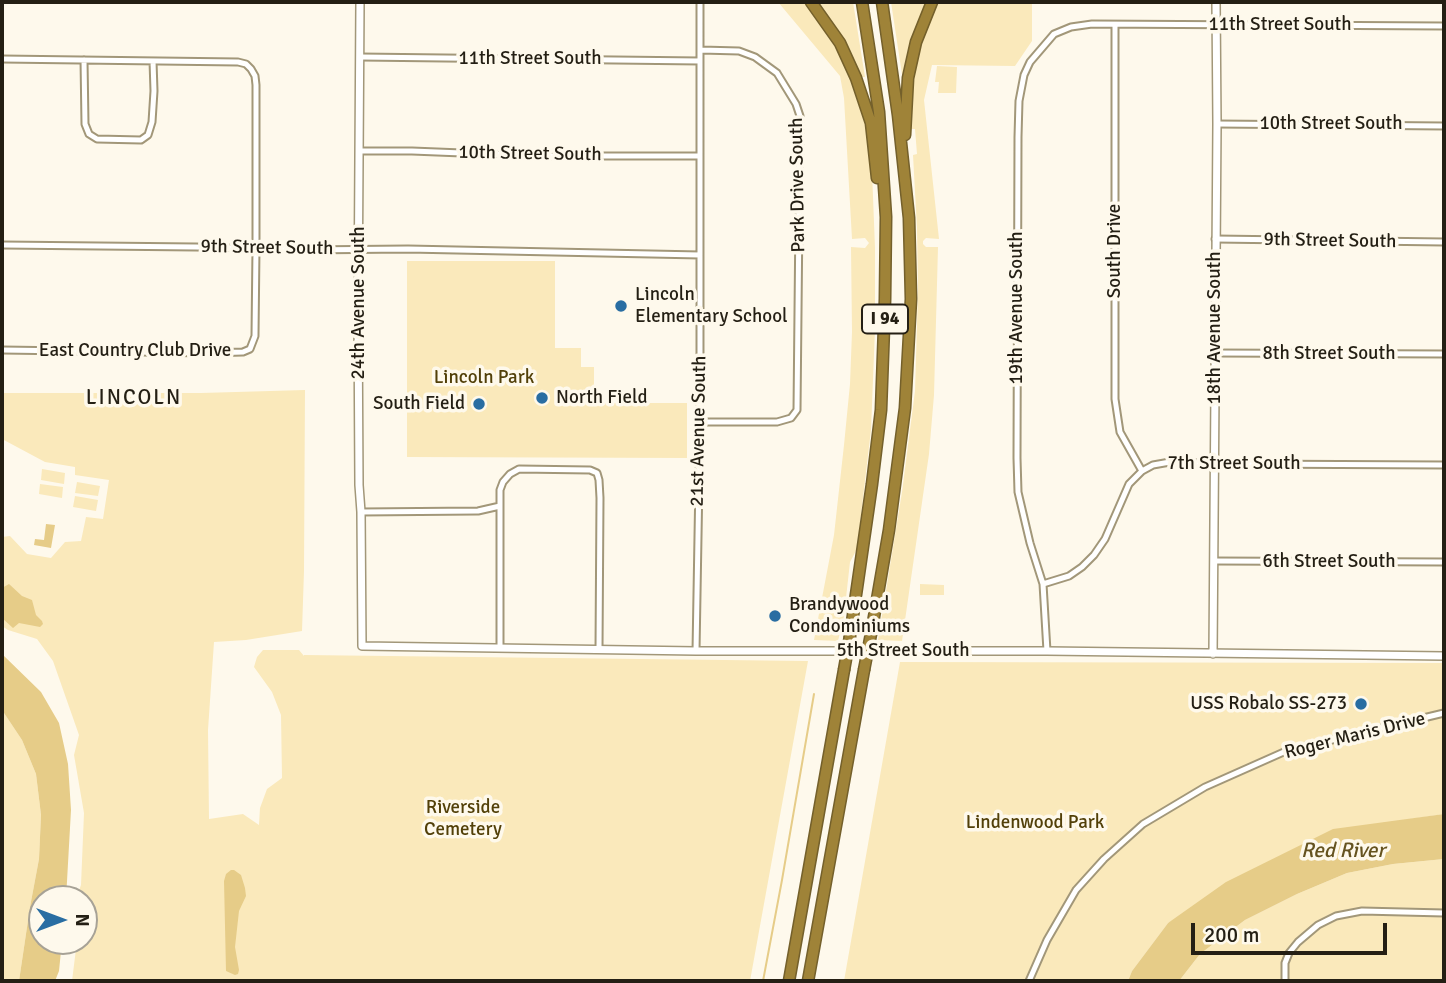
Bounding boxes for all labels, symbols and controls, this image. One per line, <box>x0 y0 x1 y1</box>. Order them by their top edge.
street label: 11th Street South <box>1208 14 1352 36</box>
street label: 11th Street South <box>458 48 602 70</box>
street label: 10th Street South <box>1259 113 1403 135</box>
street label: Park Drive South <box>785 117 811 253</box>
street label: 10th Street South <box>458 141 602 167</box>
street label: South Drive <box>1104 204 1126 298</box>
street label: 24th Avenue South <box>348 226 370 380</box>
street label: 9th Street South <box>1263 228 1397 254</box>
street label: 19th Avenue South <box>1006 231 1028 385</box>
street label: 9th Street South <box>200 235 334 261</box>
street label: 18th Avenue South <box>1204 251 1226 405</box>
place label: Lincoln Elementary School <box>635 284 788 328</box>
marker: Lincoln Elementary School <box>613 298 629 314</box>
road number: I 94 <box>862 304 908 334</box>
street label: East Country Club Drive <box>39 340 231 362</box>
street label: 8th Street South <box>1263 343 1395 365</box>
street label: 21st Avenue South <box>686 355 712 507</box>
park label: Lincoln Park <box>434 367 534 389</box>
district label: LINCOLN <box>87 385 181 411</box>
place label: North Field <box>556 387 647 409</box>
marker: North Field <box>534 390 550 406</box>
place label: South Field <box>373 393 465 415</box>
marker: South Field <box>471 396 487 412</box>
street label: 7th Street South <box>1168 453 1300 475</box>
street label: 6th Street South <box>1263 551 1395 573</box>
place label: Brandywood Condominiums <box>789 594 910 638</box>
marker: Brandywood Condominiums <box>767 608 783 624</box>
street label: 5th Street South <box>837 640 969 662</box>
place label: USS Robalo SS-273 <box>1190 693 1347 715</box>
marker: USS Robalo SS-273 <box>1353 696 1369 712</box>
street label: Roger Maris Drive <box>1282 707 1428 765</box>
park label: Riverside Cemetery <box>424 797 502 841</box>
park label: Lindenwood Park <box>966 812 1104 834</box>
water label: Red River <box>1301 838 1385 864</box>
north arrow <box>28 885 98 955</box>
scale bar <box>1194 909 1390 953</box>
text: N <box>70 913 94 927</box>
text: 200 m <box>1204 922 1259 948</box>

